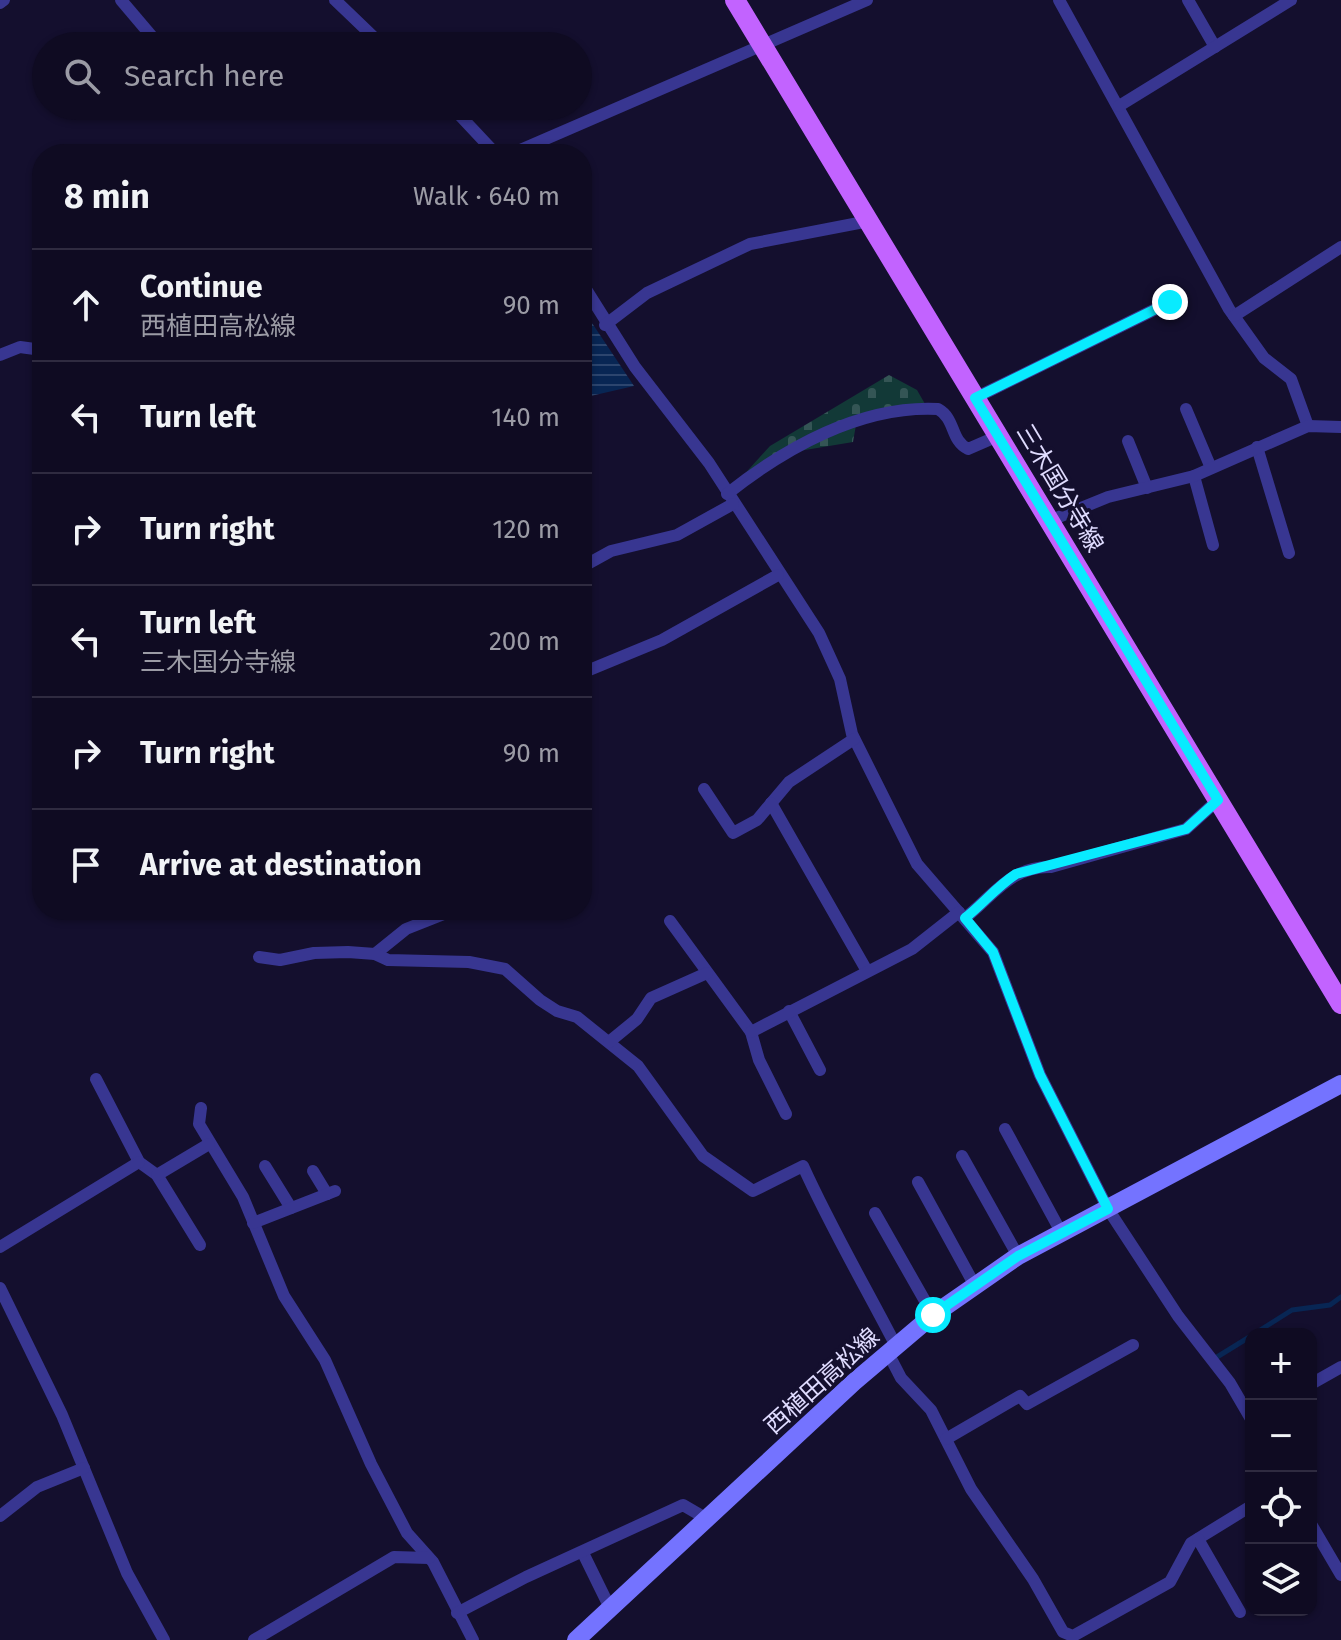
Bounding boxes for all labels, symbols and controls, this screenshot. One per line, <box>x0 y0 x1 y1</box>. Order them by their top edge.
search box <box>32 32 592 120</box>
icon: search <box>60 54 104 98</box>
text: Search here <box>124 58 284 94</box>
text: 8 min <box>64 176 150 217</box>
text: Walk · 640 m <box>413 181 560 212</box>
text: Continue <box>140 269 263 305</box>
icon: ahead <box>64 283 108 327</box>
route end <box>1152 284 1188 320</box>
text: 90 m <box>503 290 560 321</box>
text: 西植田高松線 <box>140 311 296 342</box>
icon: left <box>64 395 108 439</box>
text: Turn left <box>140 399 256 435</box>
text: 140 m <box>491 402 560 433</box>
street label: 三木国分寺線 <box>1011 419 1109 557</box>
icon: right <box>64 507 108 551</box>
text: Turn right <box>140 511 275 547</box>
text: 120 m <box>492 514 560 545</box>
text: Turn left <box>140 605 256 641</box>
icon: left <box>64 619 108 663</box>
text: 200 m <box>489 626 560 657</box>
text: 三木国分寺線 <box>140 647 296 678</box>
icon: right <box>64 731 108 775</box>
text: Turn right <box>140 735 275 771</box>
text: 90 m <box>503 738 560 769</box>
icon: arrive <box>64 843 108 887</box>
text: Arrive at destination <box>140 847 422 883</box>
route start <box>915 1297 951 1333</box>
street label: 西植田高松線 <box>759 1322 885 1440</box>
map controls <box>1245 1328 1317 1616</box>
button: + <box>1245 1328 1317 1400</box>
button: − <box>1245 1400 1317 1472</box>
button: locate <box>1245 1472 1317 1544</box>
button: layers <box>1245 1544 1317 1616</box>

